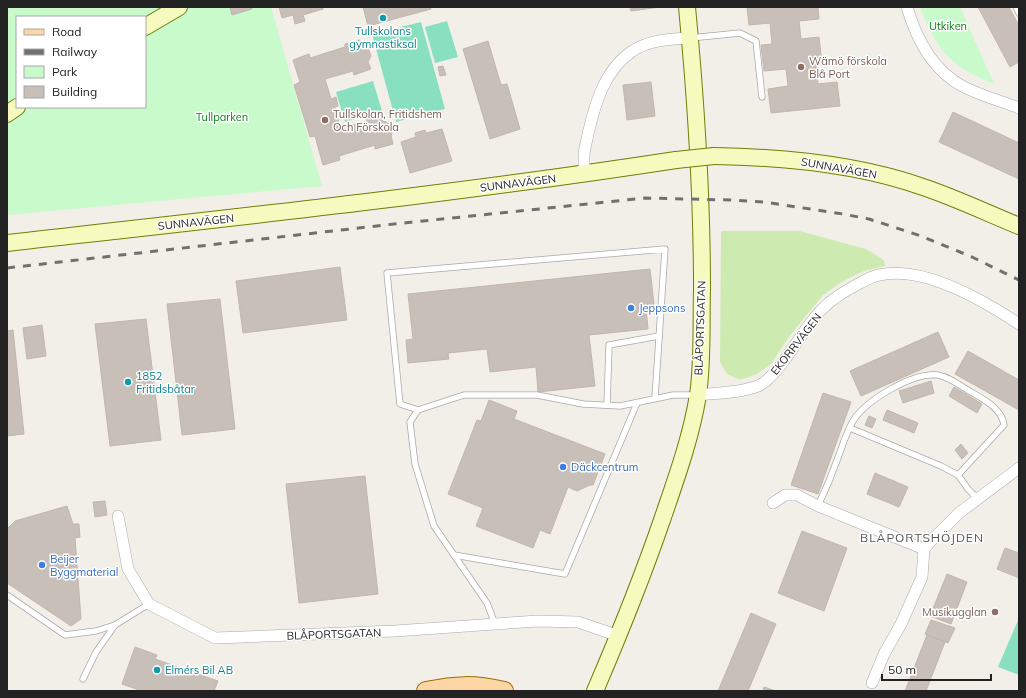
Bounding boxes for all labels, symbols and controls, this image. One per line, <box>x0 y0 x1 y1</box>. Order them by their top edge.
marker: Tullskolans gymnastiksal <box>378 13 388 23</box>
legend <box>16 16 146 108</box>
park label: Utkiken <box>929 19 967 33</box>
text: Road <box>52 24 81 39</box>
place label: Tullskolans gymnastiksal <box>349 24 417 51</box>
text: Railway <box>52 44 98 59</box>
place label: Wämö förskola Blå Port <box>809 54 887 81</box>
marker: Wämö förskola Blå Port <box>796 62 806 72</box>
text: Park <box>52 64 78 79</box>
text: Building <box>52 84 97 99</box>
place label: Tullskolan, Fritidshem Och Förskola <box>333 107 442 134</box>
park label: Tullparken <box>196 110 248 124</box>
marker: Tullskolan, Fritidshem Och Förskola <box>320 115 330 125</box>
street label: SUNNAVÄGEN <box>800 154 878 182</box>
street label: SUNNAVÄGEN <box>479 171 557 195</box>
street label: SUNNAVÄGEN <box>157 211 235 233</box>
street label: BLÅPORTSGATAN <box>690 280 709 376</box>
place label: Jeppsons <box>639 301 685 315</box>
marker: Jeppsons <box>626 303 636 313</box>
street label: EKORRVÄGEN <box>768 310 824 378</box>
place label: 1852 Fritidsbåtar <box>136 369 195 396</box>
marker: 1852 Fritidsbåtar <box>123 377 133 387</box>
place label: Däckcentrum <box>571 460 638 474</box>
marker: Däckcentrum <box>558 462 568 472</box>
district label: BLÅPORTSHÖJDEN <box>860 530 984 545</box>
place label: Beijer Byggmaterial <box>50 552 118 579</box>
marker: Beijer Byggmaterial <box>37 560 47 570</box>
place label: Musikugglan <box>922 605 987 619</box>
marker: Musikugglan <box>990 607 1000 617</box>
street label: BLÅPORTSGATAN <box>286 624 382 643</box>
scale bar <box>882 656 991 682</box>
text: 50 m <box>888 662 916 677</box>
place label: Elmérs Bil AB <box>165 663 233 677</box>
marker: Elmérs Bil AB <box>152 665 162 675</box>

